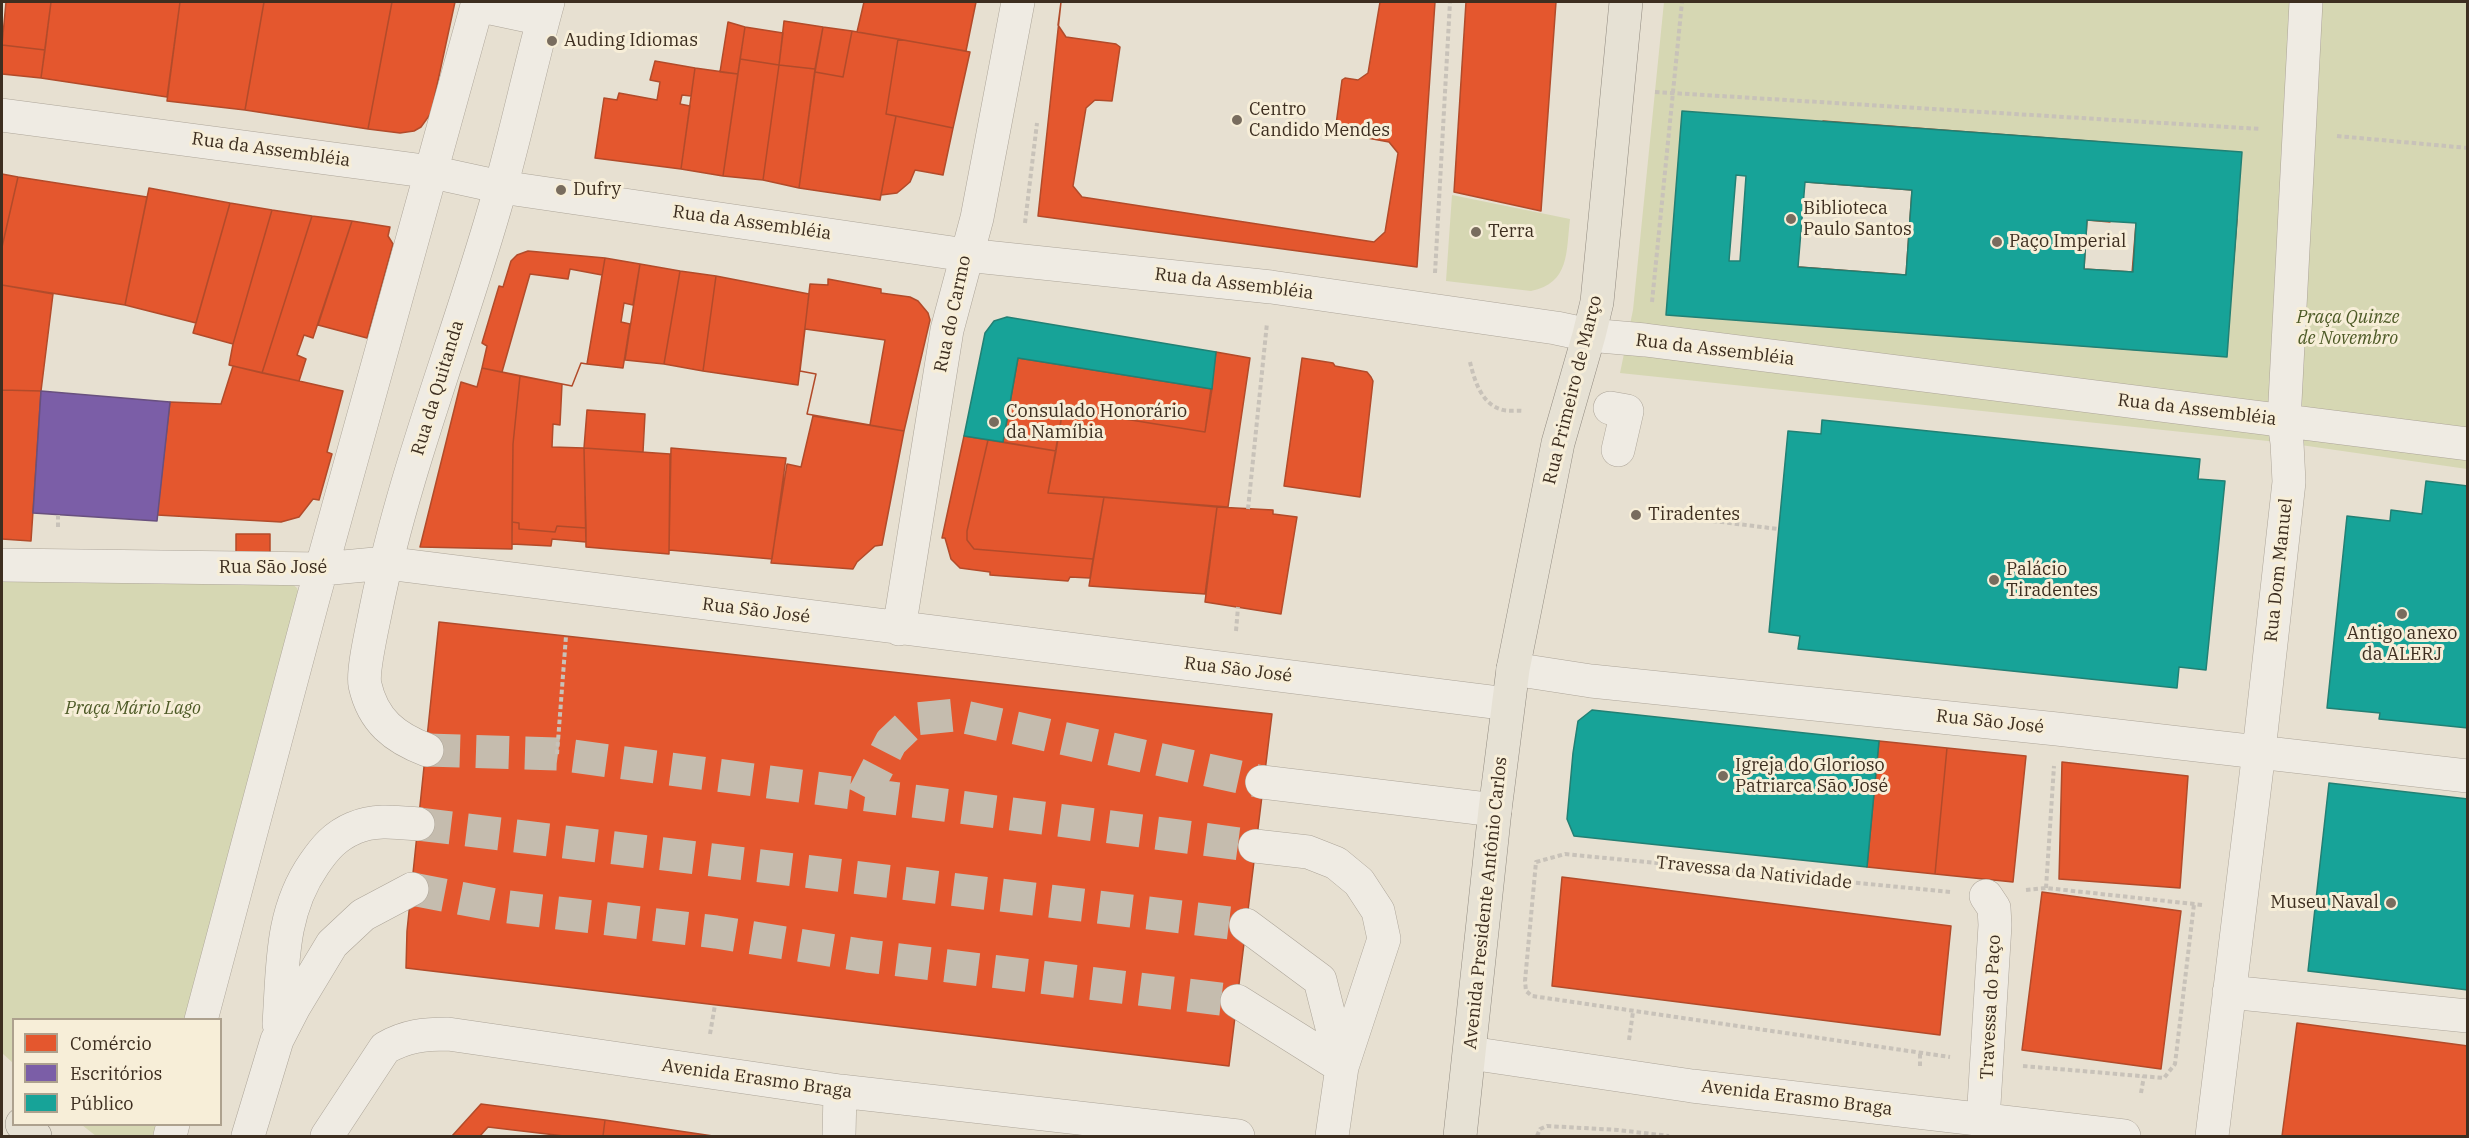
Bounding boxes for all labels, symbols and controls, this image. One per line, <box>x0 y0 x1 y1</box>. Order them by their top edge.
place label: Auding Idiomas <box>564 30 698 52</box>
marker: Auding Idiomas <box>545 34 559 48</box>
place label: Centro Candido Mendes <box>1249 99 1390 142</box>
marker: Centro Candido Mendes <box>1230 113 1244 127</box>
street label: Rua da Assembléia <box>190 128 352 172</box>
place label: Dufry <box>573 179 621 201</box>
marker: Dufry <box>554 183 568 197</box>
place label: Biblioteca Paulo Santos <box>1803 198 1912 240</box>
street label: Rua da Assembléia <box>671 201 833 245</box>
marker: Biblioteca Paulo Santos <box>1784 212 1798 226</box>
place label: Terra <box>1488 221 1534 243</box>
marker: Terra <box>1469 225 1483 239</box>
place label: Paço Imperial <box>2009 231 2126 253</box>
marker: Paço Imperial <box>1990 235 2004 249</box>
street label: Rua do Carmo <box>930 254 976 374</box>
street label: Rua da Assembléia <box>1153 264 1315 304</box>
street label: Rua Primeiro de Março <box>1539 293 1607 487</box>
park label: Praça Quinze de Novembro <box>2296 307 2400 350</box>
street label: Rua da Quitanda <box>407 318 469 458</box>
street label: Rua da Assembléia <box>1634 330 1796 370</box>
street label: Rua da Assembléia <box>2116 390 2278 430</box>
place label: Consulado Honorário da Namíbia <box>1006 401 1187 444</box>
marker: Consulado Honorário da Namíbia <box>987 415 1001 429</box>
street label: Rua Dom Manuel <box>2261 497 2297 643</box>
place label: Tiradentes <box>1648 504 1740 526</box>
marker: Tiradentes <box>1629 508 1643 522</box>
street label: Rua São José <box>219 557 327 579</box>
place label: Palácio Tiradentes <box>2006 559 2098 602</box>
marker: Palácio Tiradentes <box>1987 573 2001 587</box>
street label: Rua São José <box>701 594 811 628</box>
marker: Antigo anexo da ALERJ <box>2395 607 2409 621</box>
place label: Antigo anexo da ALERJ <box>2347 623 2457 666</box>
street label: Rua São José <box>1183 653 1293 687</box>
park label: Praça Mário Lago <box>65 698 201 720</box>
street label: Rua São José <box>1935 706 2045 738</box>
place label: Igreja do Glorioso Patriarca São José <box>1735 755 1888 798</box>
street label: Avenida Presidente Antônio Carlos <box>1460 756 1512 1050</box>
marker: Igreja do Glorioso Patriarca São José <box>1716 769 1730 783</box>
street label: Travessa da Natividade <box>1655 852 1853 894</box>
place label: Museu Naval <box>2270 892 2379 914</box>
marker: Museu Naval <box>2384 896 2398 910</box>
street label: Travessa do Paço <box>1976 934 2006 1080</box>
legend <box>12 1018 222 1126</box>
text: Comércio <box>70 1032 152 1055</box>
street label: Avenida Erasmo Braga <box>660 1055 854 1103</box>
text: Escritórios <box>70 1062 162 1085</box>
street label: Avenida Erasmo Braga <box>1700 1076 1894 1120</box>
text: Público <box>70 1092 134 1115</box>

